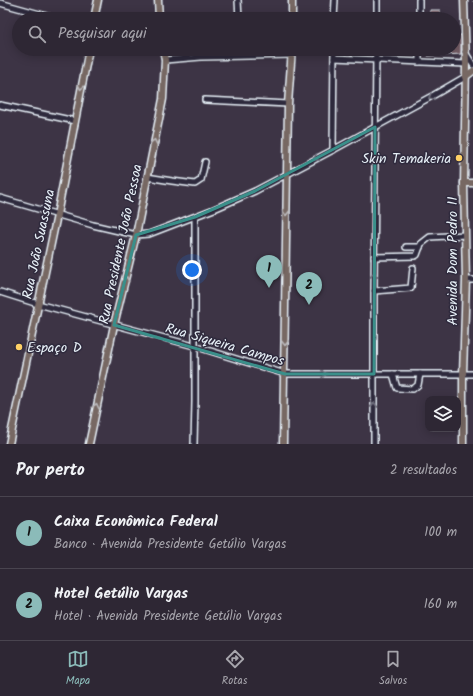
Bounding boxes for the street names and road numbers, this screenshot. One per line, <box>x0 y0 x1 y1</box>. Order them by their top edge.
street label: Rua Presidente João Pessoa <box>93 162 149 326</box>
street label: Rua João Suassuna <box>17 187 61 301</box>
street label: Avenida Dom Pedro II <box>442 197 464 325</box>
street label: Rua Siqueira Campos <box>163 317 287 372</box>

